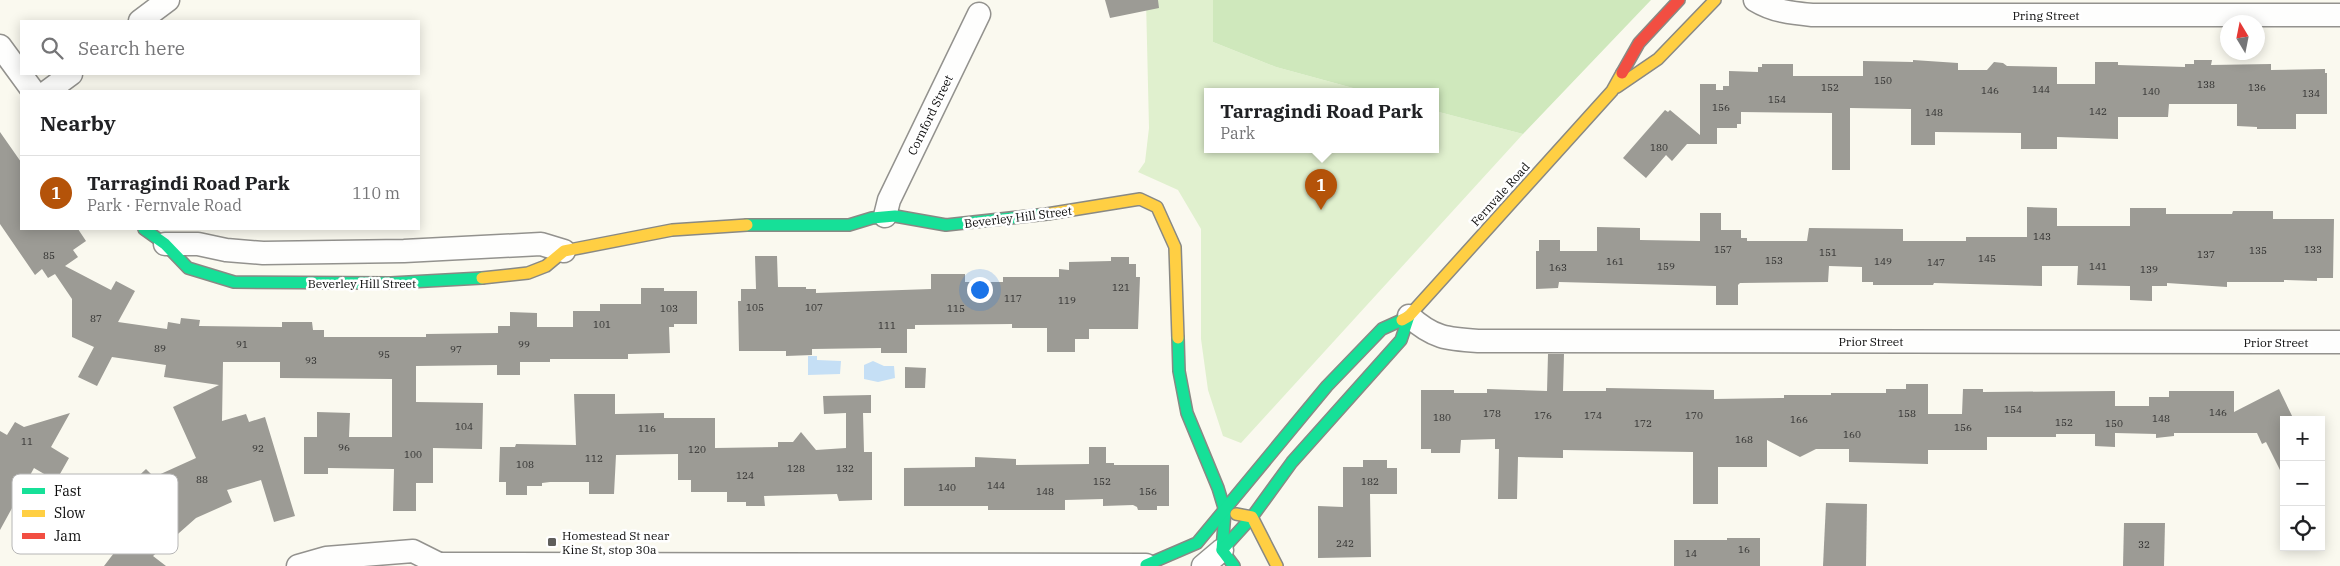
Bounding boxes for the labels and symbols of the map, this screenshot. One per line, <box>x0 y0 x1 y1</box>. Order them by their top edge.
street label: Pring Street <box>2012 8 2080 23</box>
north arrow <box>2220 15 2265 60</box>
street label: Cornford Street <box>904 72 956 158</box>
house number: 150 <box>1874 74 1892 87</box>
house number: 138 <box>2197 78 2215 91</box>
house number: 152 <box>1821 81 1839 94</box>
house number: 136 <box>2248 81 2266 94</box>
house number: 144 <box>2032 83 2050 96</box>
house number: 146 <box>1981 84 1999 97</box>
house number: 140 <box>2142 85 2160 98</box>
house number: 134 <box>2302 87 2320 100</box>
house number: 154 <box>1768 93 1786 106</box>
house number: 156 <box>1712 101 1730 114</box>
house number: 142 <box>2089 105 2107 118</box>
house number: 148 <box>1925 106 1943 119</box>
house number: 180 <box>1650 141 1668 154</box>
street label: Fernvale Road <box>1467 159 1533 229</box>
pin: 1 <box>1305 169 1337 210</box>
street label: Beverley Hill Street <box>963 203 1073 231</box>
house number: 143 <box>2033 230 2051 243</box>
house number: 157 <box>1714 243 1732 256</box>
house number: 133 <box>2304 243 2322 256</box>
house number: 135 <box>2249 244 2267 257</box>
house number: 151 <box>1819 246 1837 259</box>
house number: 137 <box>2197 248 2215 261</box>
house number: 85 <box>43 249 55 262</box>
house number: 145 <box>1978 252 1996 265</box>
house number: 153 <box>1765 254 1783 267</box>
house number: 161 <box>1606 255 1624 268</box>
house number: 149 <box>1874 255 1892 268</box>
house number: 147 <box>1927 256 1945 269</box>
house number: 159 <box>1657 260 1675 273</box>
house number: 141 <box>2089 260 2107 273</box>
house number: 163 <box>1549 261 1567 274</box>
house number: 139 <box>2140 263 2158 276</box>
street label: Beverley Hill Street <box>308 276 416 291</box>
your location <box>967 277 993 303</box>
house number: 121 <box>1112 281 1130 294</box>
house number: 117 <box>1004 292 1022 305</box>
house number: 119 <box>1058 294 1076 307</box>
house number: 105 <box>746 301 764 314</box>
house number: 107 <box>805 301 823 314</box>
house number: 103 <box>660 302 678 315</box>
house number: 115 <box>947 302 965 315</box>
house number: 87 <box>90 312 102 325</box>
house number: 101 <box>593 318 611 331</box>
house number: 111 <box>878 319 896 332</box>
street label: Prior Street <box>1838 334 1904 349</box>
street label: Prior Street <box>2243 335 2309 350</box>
house number: 91 <box>236 338 248 351</box>
house number: 99 <box>518 338 530 351</box>
house number: 89 <box>154 342 166 355</box>
house number: 97 <box>450 343 462 356</box>
house number: 95 <box>378 348 390 361</box>
house number: 93 <box>305 354 317 367</box>
house number: 154 <box>2004 403 2022 416</box>
house number: 146 <box>2209 406 2227 419</box>
house number: 178 <box>1483 407 1501 420</box>
house number: 158 <box>1898 407 1916 420</box>
house number: 176 <box>1534 409 1552 422</box>
house number: 174 <box>1584 409 1602 422</box>
house number: 170 <box>1685 409 1703 422</box>
house number: 180 <box>1433 411 1451 424</box>
house number: 148 <box>2152 412 2170 425</box>
house number: 166 <box>1790 413 1808 426</box>
house number: 152 <box>2055 416 2073 429</box>
house number: 172 <box>1634 417 1652 430</box>
house number: 150 <box>2105 417 2123 430</box>
house number: 104 <box>455 420 473 433</box>
house number: 156 <box>1954 421 1972 434</box>
house number: 116 <box>638 422 656 435</box>
house number: 160 <box>1843 428 1861 441</box>
house number: 168 <box>1735 433 1753 446</box>
house number: 11 <box>21 435 33 448</box>
house number: 96 <box>338 441 350 454</box>
house number: 92 <box>252 442 264 455</box>
house number: 120 <box>688 443 706 456</box>
house number: 100 <box>404 448 422 461</box>
house number: 112 <box>585 452 603 465</box>
house number: 108 <box>516 458 534 471</box>
house number: 128 <box>787 462 805 475</box>
house number: 132 <box>836 462 854 475</box>
house number: 124 <box>736 469 754 482</box>
house number: 88 <box>196 473 208 486</box>
legend <box>12 474 178 554</box>
house number: 152 <box>1093 475 1111 488</box>
house number: 182 <box>1361 475 1379 488</box>
house number: 144 <box>987 479 1005 492</box>
house number: 140 <box>938 481 956 494</box>
text: Fast <box>54 482 82 500</box>
house number: 148 <box>1036 485 1054 498</box>
house number: 156 <box>1139 485 1157 498</box>
text: Slow <box>54 504 85 522</box>
text: Jam <box>54 527 81 545</box>
place label: Homestead St near Kine St, stop 30a <box>562 528 670 557</box>
marker: Homestead St near Kine St, stop 30a <box>546 536 558 548</box>
house number: 242 <box>1336 537 1354 550</box>
house number: 32 <box>2138 538 2150 551</box>
house number: 16 <box>1738 543 1750 556</box>
house number: 14 <box>1685 547 1697 560</box>

